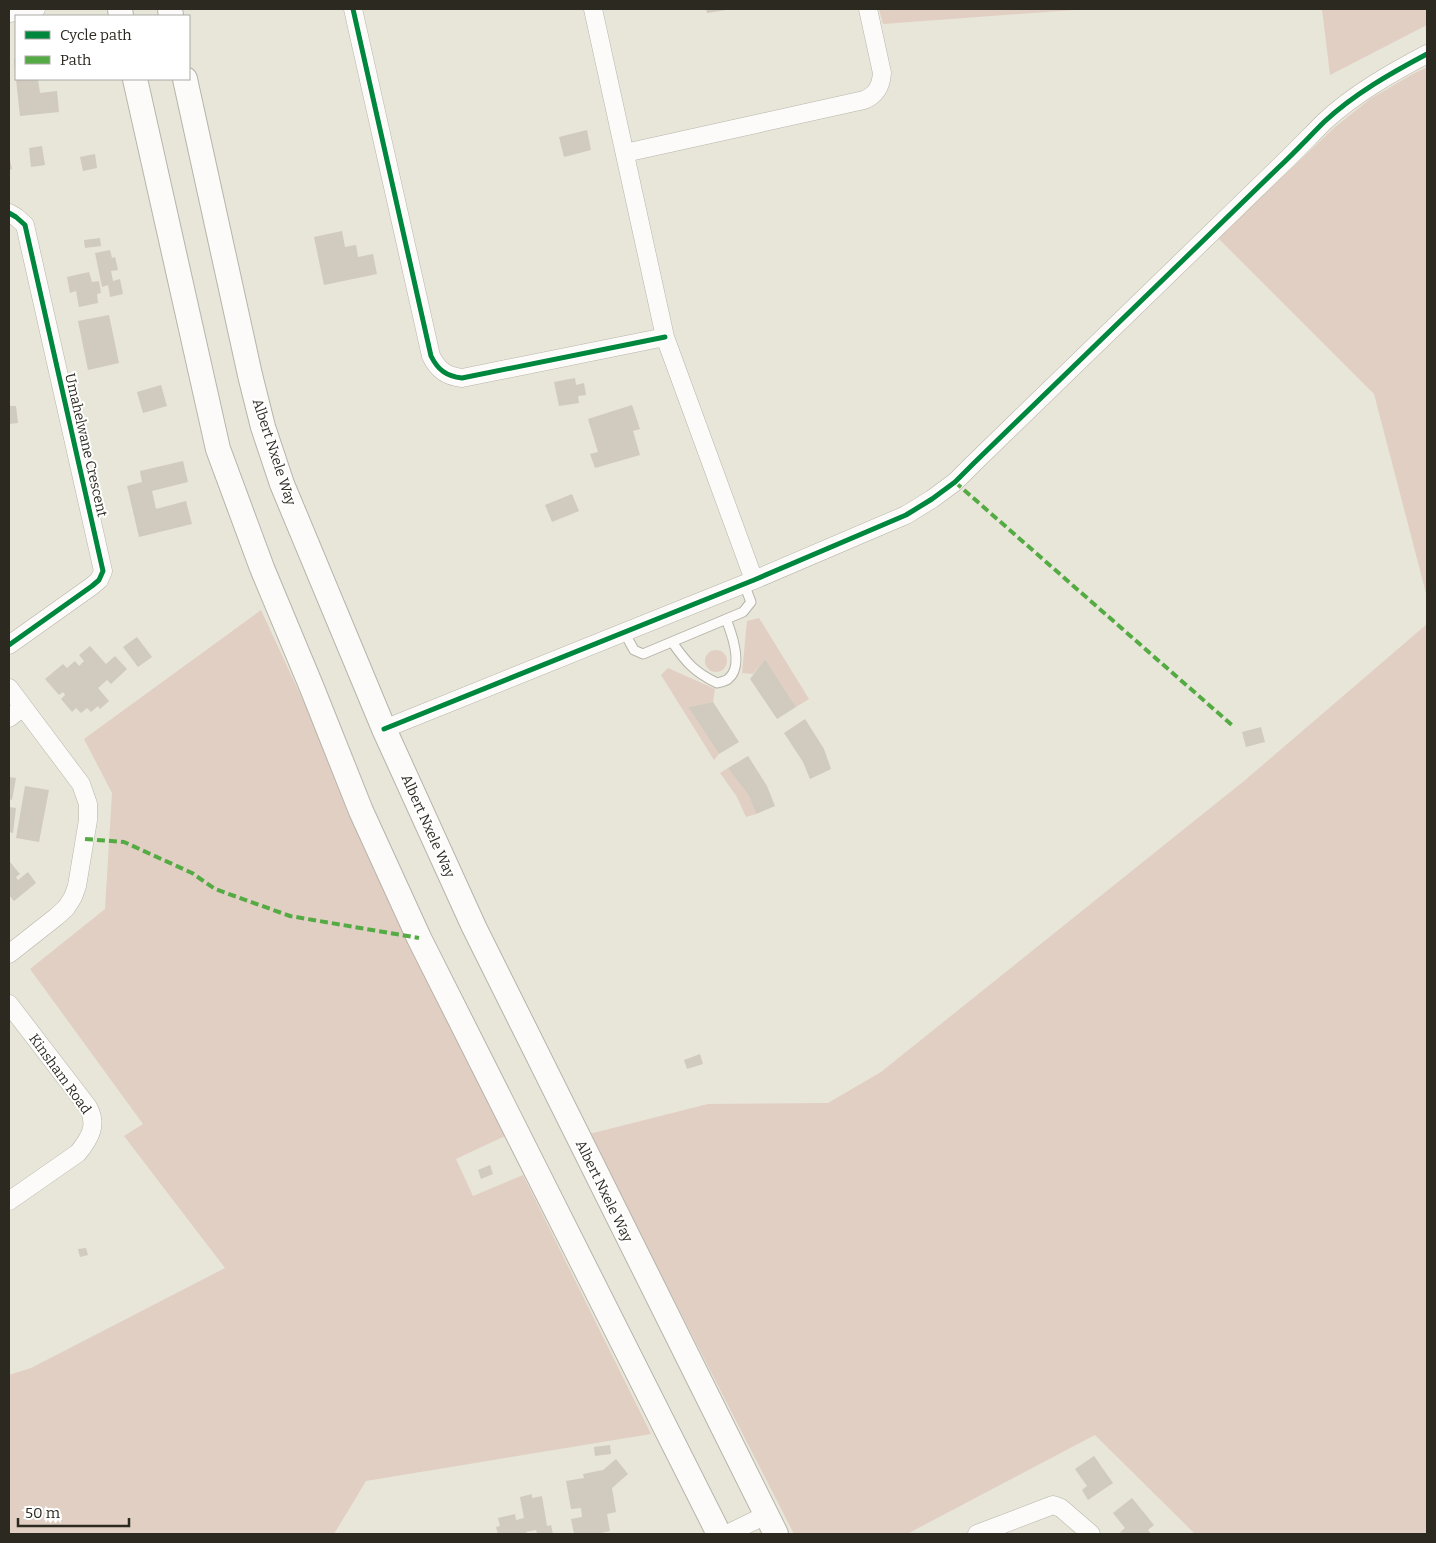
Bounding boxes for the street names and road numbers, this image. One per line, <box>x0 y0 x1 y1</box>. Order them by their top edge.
street label: Umahelwane Crescent <box>61 372 111 518</box>
street label: Albert Nxele Way <box>249 396 299 508</box>
street label: Albert Nxele Way <box>398 772 459 881</box>
street label: Kinsham Road <box>25 1031 95 1117</box>
street label: Albert Nxele Way <box>572 1137 636 1245</box>

